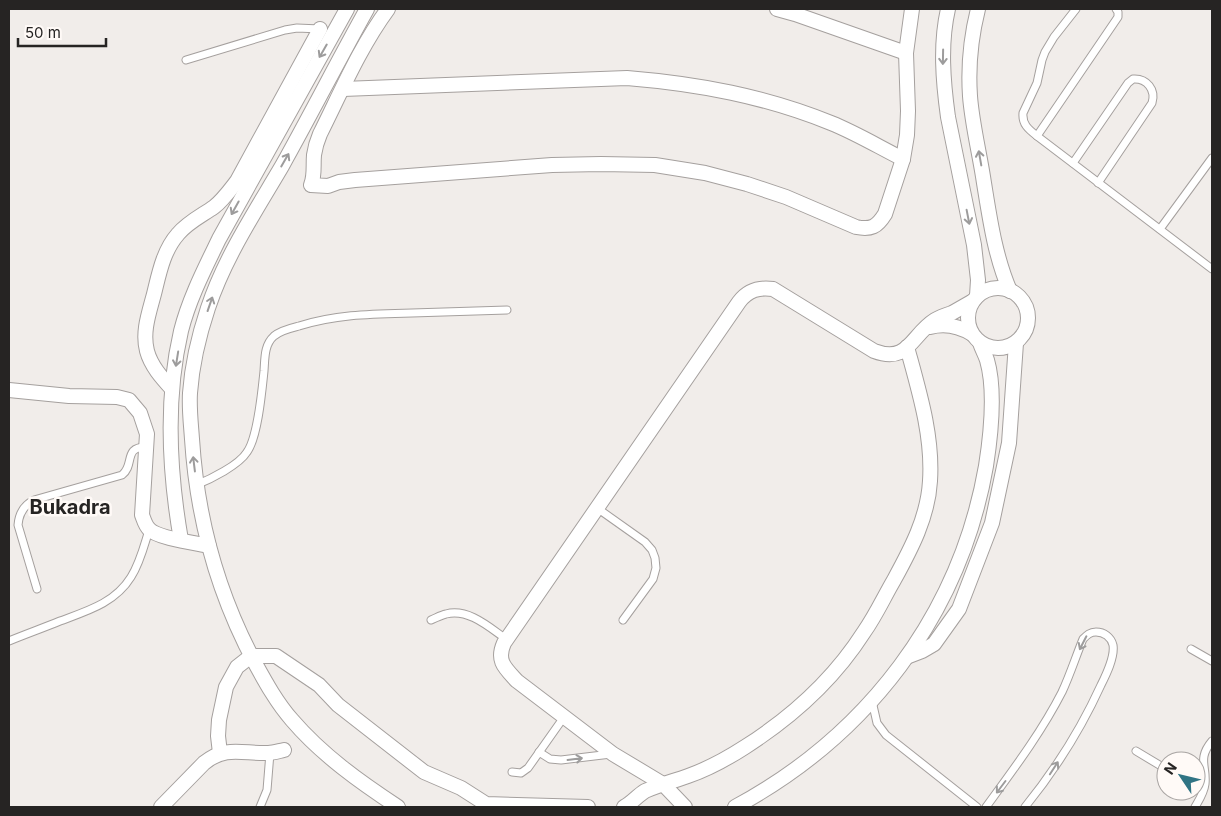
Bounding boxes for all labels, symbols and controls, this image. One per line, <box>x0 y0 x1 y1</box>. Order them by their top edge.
scale bar <box>18 15 105 47</box>
text: 50 m <box>25 23 61 42</box>
one-way arrow <box>318 43 327 58</box>
one-way arrow <box>938 48 948 65</box>
one-way arrow <box>975 151 985 167</box>
one-way arrow <box>281 154 291 168</box>
one-way arrow <box>230 201 240 215</box>
one-way arrow <box>964 209 974 225</box>
one-way arrow <box>206 296 215 312</box>
one-way arrow <box>171 350 181 366</box>
one-way arrow <box>189 456 199 472</box>
district label: Bukadra <box>30 495 111 519</box>
one-way arrow <box>1078 635 1087 650</box>
north arrow <box>1156 751 1206 801</box>
one-way arrow <box>567 754 583 764</box>
text: N <box>1160 759 1180 778</box>
one-way arrow <box>1049 761 1059 775</box>
one-way arrow <box>995 780 1006 793</box>

